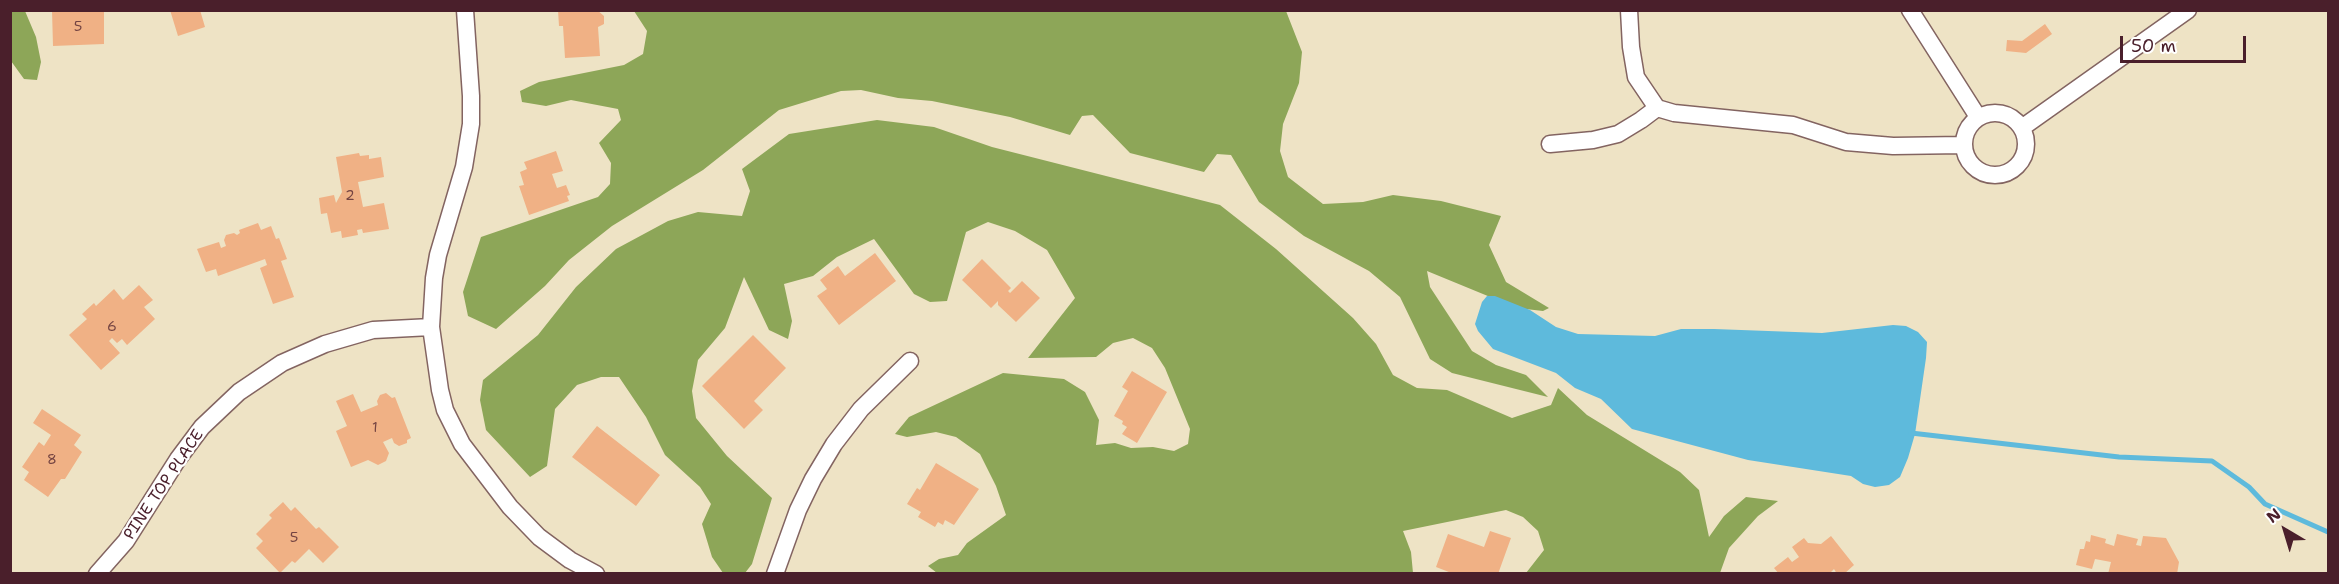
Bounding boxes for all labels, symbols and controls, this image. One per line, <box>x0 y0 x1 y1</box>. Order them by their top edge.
house number: 5 <box>74 19 82 35</box>
scale bar <box>2123 24 2249 62</box>
text: 50 m <box>2131 34 2176 58</box>
house number: 2 <box>345 188 355 204</box>
house number: 6 <box>107 319 117 335</box>
house number: 1 <box>372 420 378 436</box>
street label: PINE TOP PLACE <box>120 426 208 544</box>
house number: 8 <box>47 452 57 468</box>
north arrow <box>2255 500 2315 560</box>
text: N <box>2262 503 2285 528</box>
house number: 5 <box>290 530 298 546</box>

